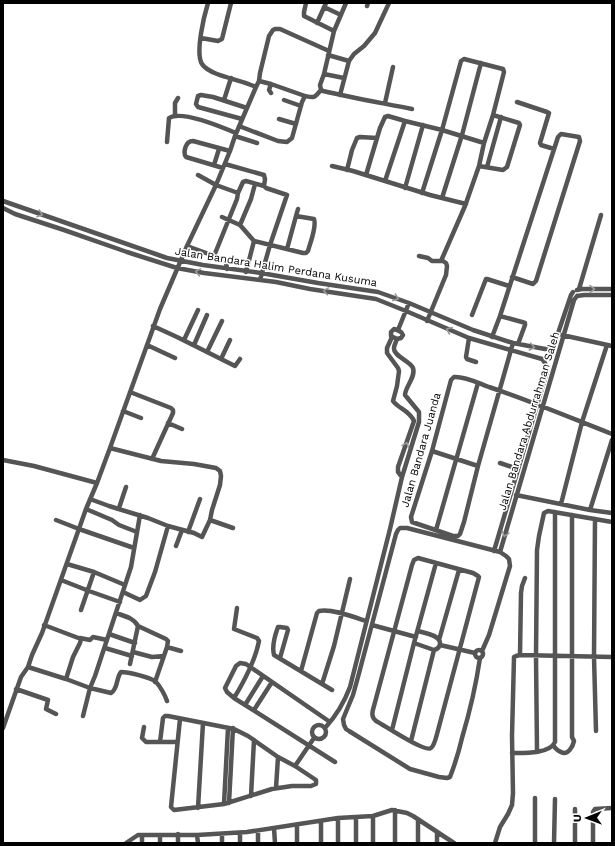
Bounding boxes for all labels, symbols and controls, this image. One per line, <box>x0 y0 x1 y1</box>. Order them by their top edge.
one-way arrow <box>36 209 43 218</box>
street label: Jalan Bandara Halim Perdana Kusuma <box>174 245 378 289</box>
one-way arrow <box>195 268 201 276</box>
one-way arrow <box>589 285 595 293</box>
one-way arrow <box>323 288 329 296</box>
one-way arrow <box>393 294 400 302</box>
one-way arrow <box>446 327 454 335</box>
street label: Jalan Bandara Abdurrahman Saleh <box>496 330 562 512</box>
one-way arrow <box>528 342 535 350</box>
street label: Jalan Bandara Juanda <box>398 391 444 509</box>
one-way arrow <box>401 442 409 449</box>
one-way arrow <box>501 530 510 537</box>
north arrow <box>567 798 607 838</box>
text: U <box>571 814 584 822</box>

